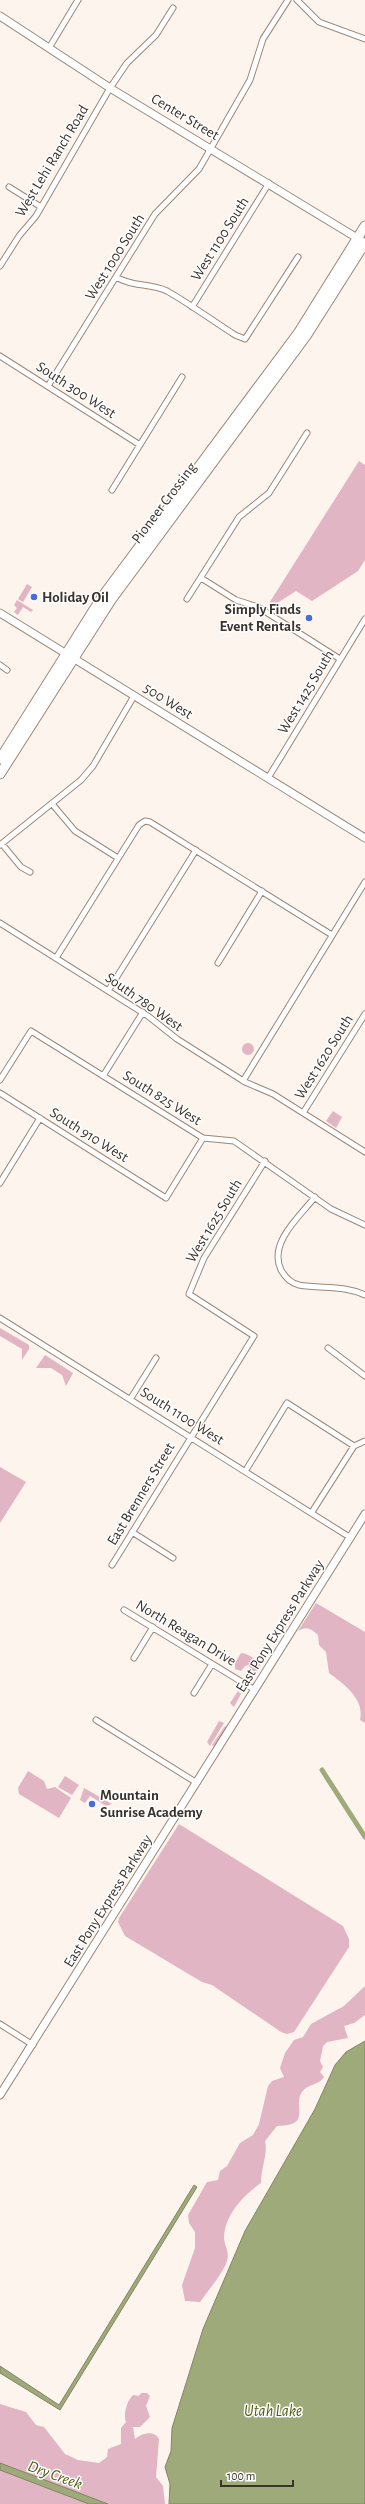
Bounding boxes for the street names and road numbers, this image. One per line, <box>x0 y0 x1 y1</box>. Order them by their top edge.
street label: Center Street <box>148 91 222 143</box>
street label: West Lehi Ranch Road <box>13 102 91 220</box>
street label: West 1100 South <box>188 195 252 283</box>
street label: West 1000 South <box>83 211 147 303</box>
street label: South 300 West <box>34 359 119 421</box>
street label: Pioneer Crossing <box>129 459 200 546</box>
street label: West 1425 South <box>275 648 337 736</box>
street label: 500 West <box>141 680 195 722</box>
street label: South 780 West <box>103 970 186 1034</box>
street label: West 1620 South <box>292 1012 356 1102</box>
street label: South 825 West <box>120 1068 204 1128</box>
street label: South 910 West <box>47 1105 131 1165</box>
street label: West 1625 South <box>183 1177 245 1265</box>
street label: South 1100 West <box>138 1384 227 1448</box>
street label: East Brenners Street <box>105 1440 178 1548</box>
street label: East Pony Express Parkway <box>233 1557 327 1695</box>
street label: North Reagan Drive <box>133 1597 239 1669</box>
street label: East Pony Express Parkway <box>61 1832 155 1970</box>

